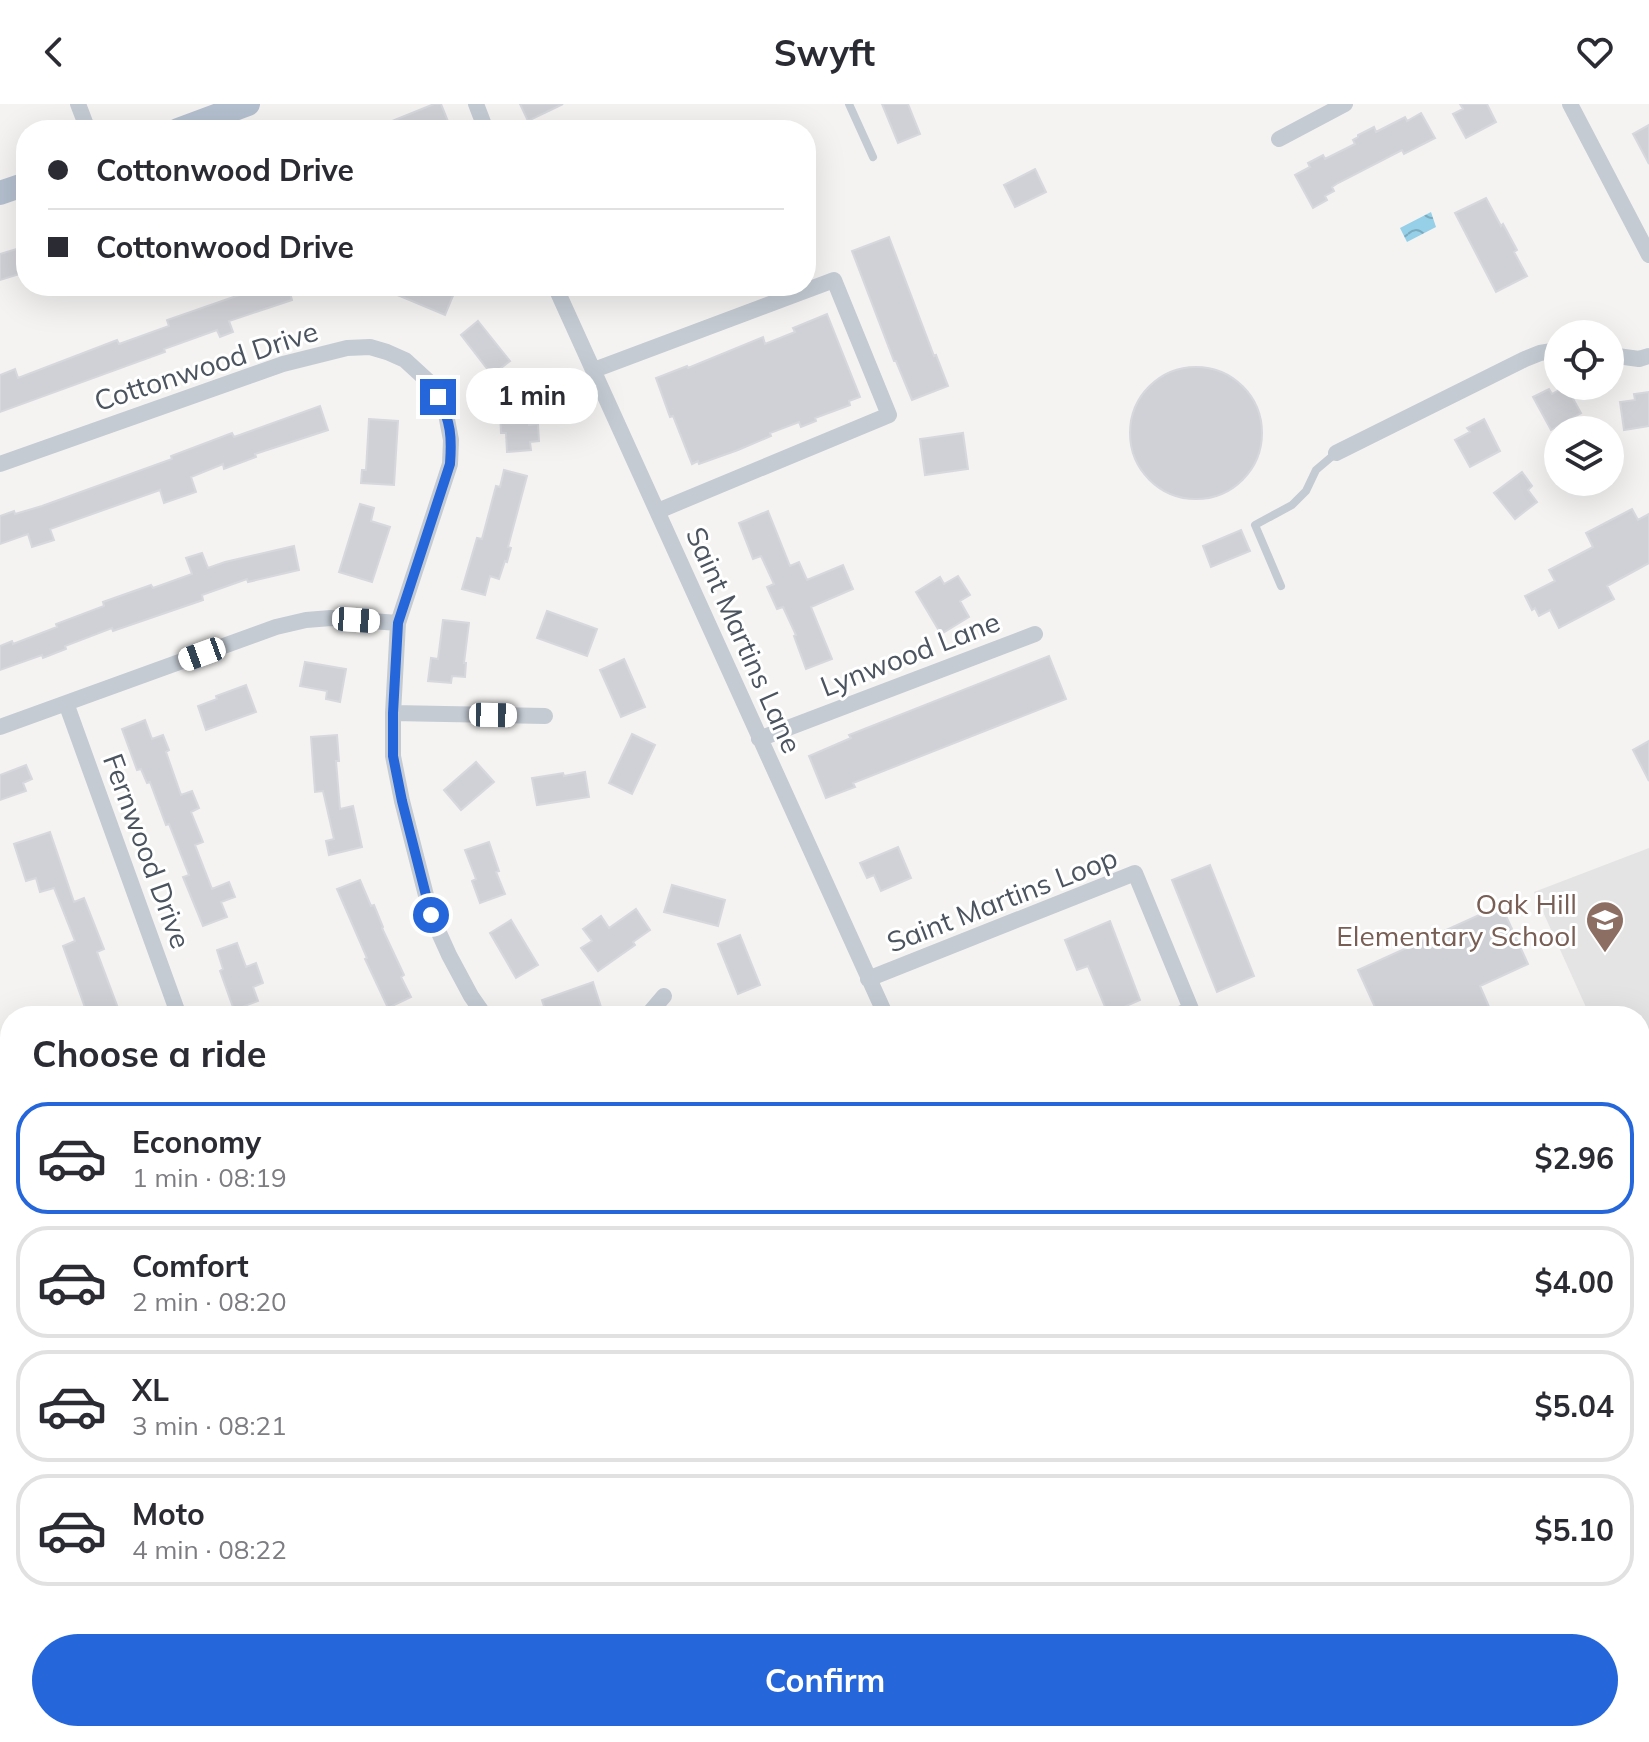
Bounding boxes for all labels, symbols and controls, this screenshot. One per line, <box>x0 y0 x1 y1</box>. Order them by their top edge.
icon: back <box>32 30 76 74</box>
text: Swyft <box>774 30 875 75</box>
icon: heart <box>1573 30 1617 74</box>
text: Cottonwood Drive <box>96 151 354 189</box>
text: Cottonwood Drive <box>96 228 354 266</box>
street label: Cottonwood Drive <box>90 313 322 418</box>
map controls <box>1544 320 1624 496</box>
button: locate <box>1544 320 1624 400</box>
callout: 1 min <box>466 369 598 425</box>
route end <box>420 379 456 415</box>
text: 1 min <box>498 379 566 412</box>
button: layers <box>1544 416 1624 496</box>
street label: Saint Martins Lane <box>679 521 810 758</box>
street label: Lynwood Lane <box>815 603 1004 704</box>
car <box>331 606 381 634</box>
car <box>175 635 229 673</box>
car <box>469 703 517 727</box>
street label: Fernwood Drive <box>96 749 199 953</box>
street label: Saint Martins Loop <box>882 839 1122 960</box>
place label: Oak Hill Elementary School <box>1336 886 1577 953</box>
route start <box>413 897 449 933</box>
school or university icon: Oak Hill Elementary School <box>1584 899 1626 954</box>
text: Choose a ride <box>32 1031 266 1076</box>
icon: car <box>36 1122 108 1194</box>
text: Economy <box>132 1123 261 1161</box>
text: $2.96 <box>1535 1139 1614 1177</box>
text: 1 min · 08:19 <box>132 1161 287 1194</box>
icon: car <box>36 1246 108 1318</box>
text: Comfort <box>132 1247 249 1285</box>
text: $4.00 <box>1535 1263 1614 1301</box>
text: 2 min · 08:20 <box>132 1285 287 1318</box>
icon: car <box>36 1370 108 1442</box>
text: XL <box>132 1371 169 1409</box>
text: $5.04 <box>1535 1387 1614 1425</box>
text: 3 min · 08:21 <box>132 1409 287 1442</box>
icon: car <box>36 1494 108 1566</box>
text: Moto <box>132 1495 205 1533</box>
text: $5.10 <box>1535 1511 1614 1549</box>
text: 4 min · 08:22 <box>132 1533 287 1566</box>
button: Confirm <box>32 1634 1618 1726</box>

